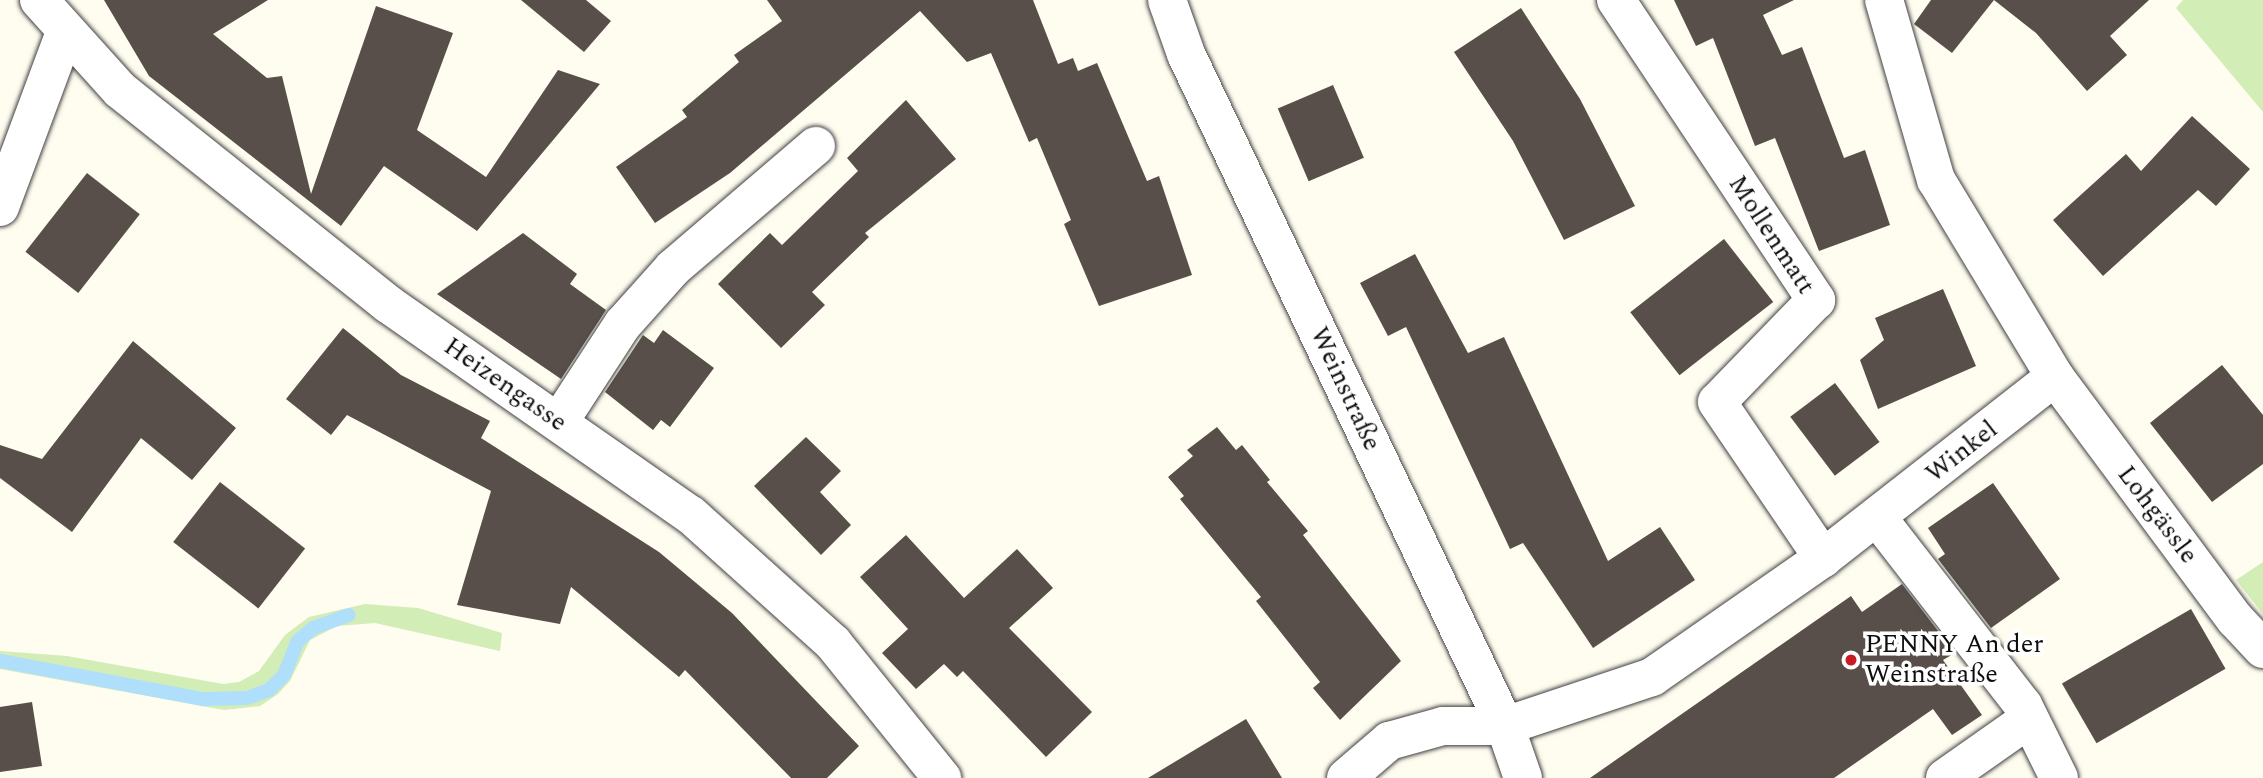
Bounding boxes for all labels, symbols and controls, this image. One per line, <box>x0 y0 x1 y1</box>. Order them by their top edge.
street label: Mollenmatt <box>1721 170 1821 300</box>
street label: Weinstraße <box>1303 322 1387 456</box>
street label: Heizengasse <box>437 331 573 439</box>
street label: Winkel <box>1920 414 2004 490</box>
street label: Lohgässle <box>2110 460 2204 570</box>
place label: PENNY An der Weinstraße <box>1865 629 2044 690</box>
marker: PENNY An der Weinstraße <box>1843 652 1859 668</box>

